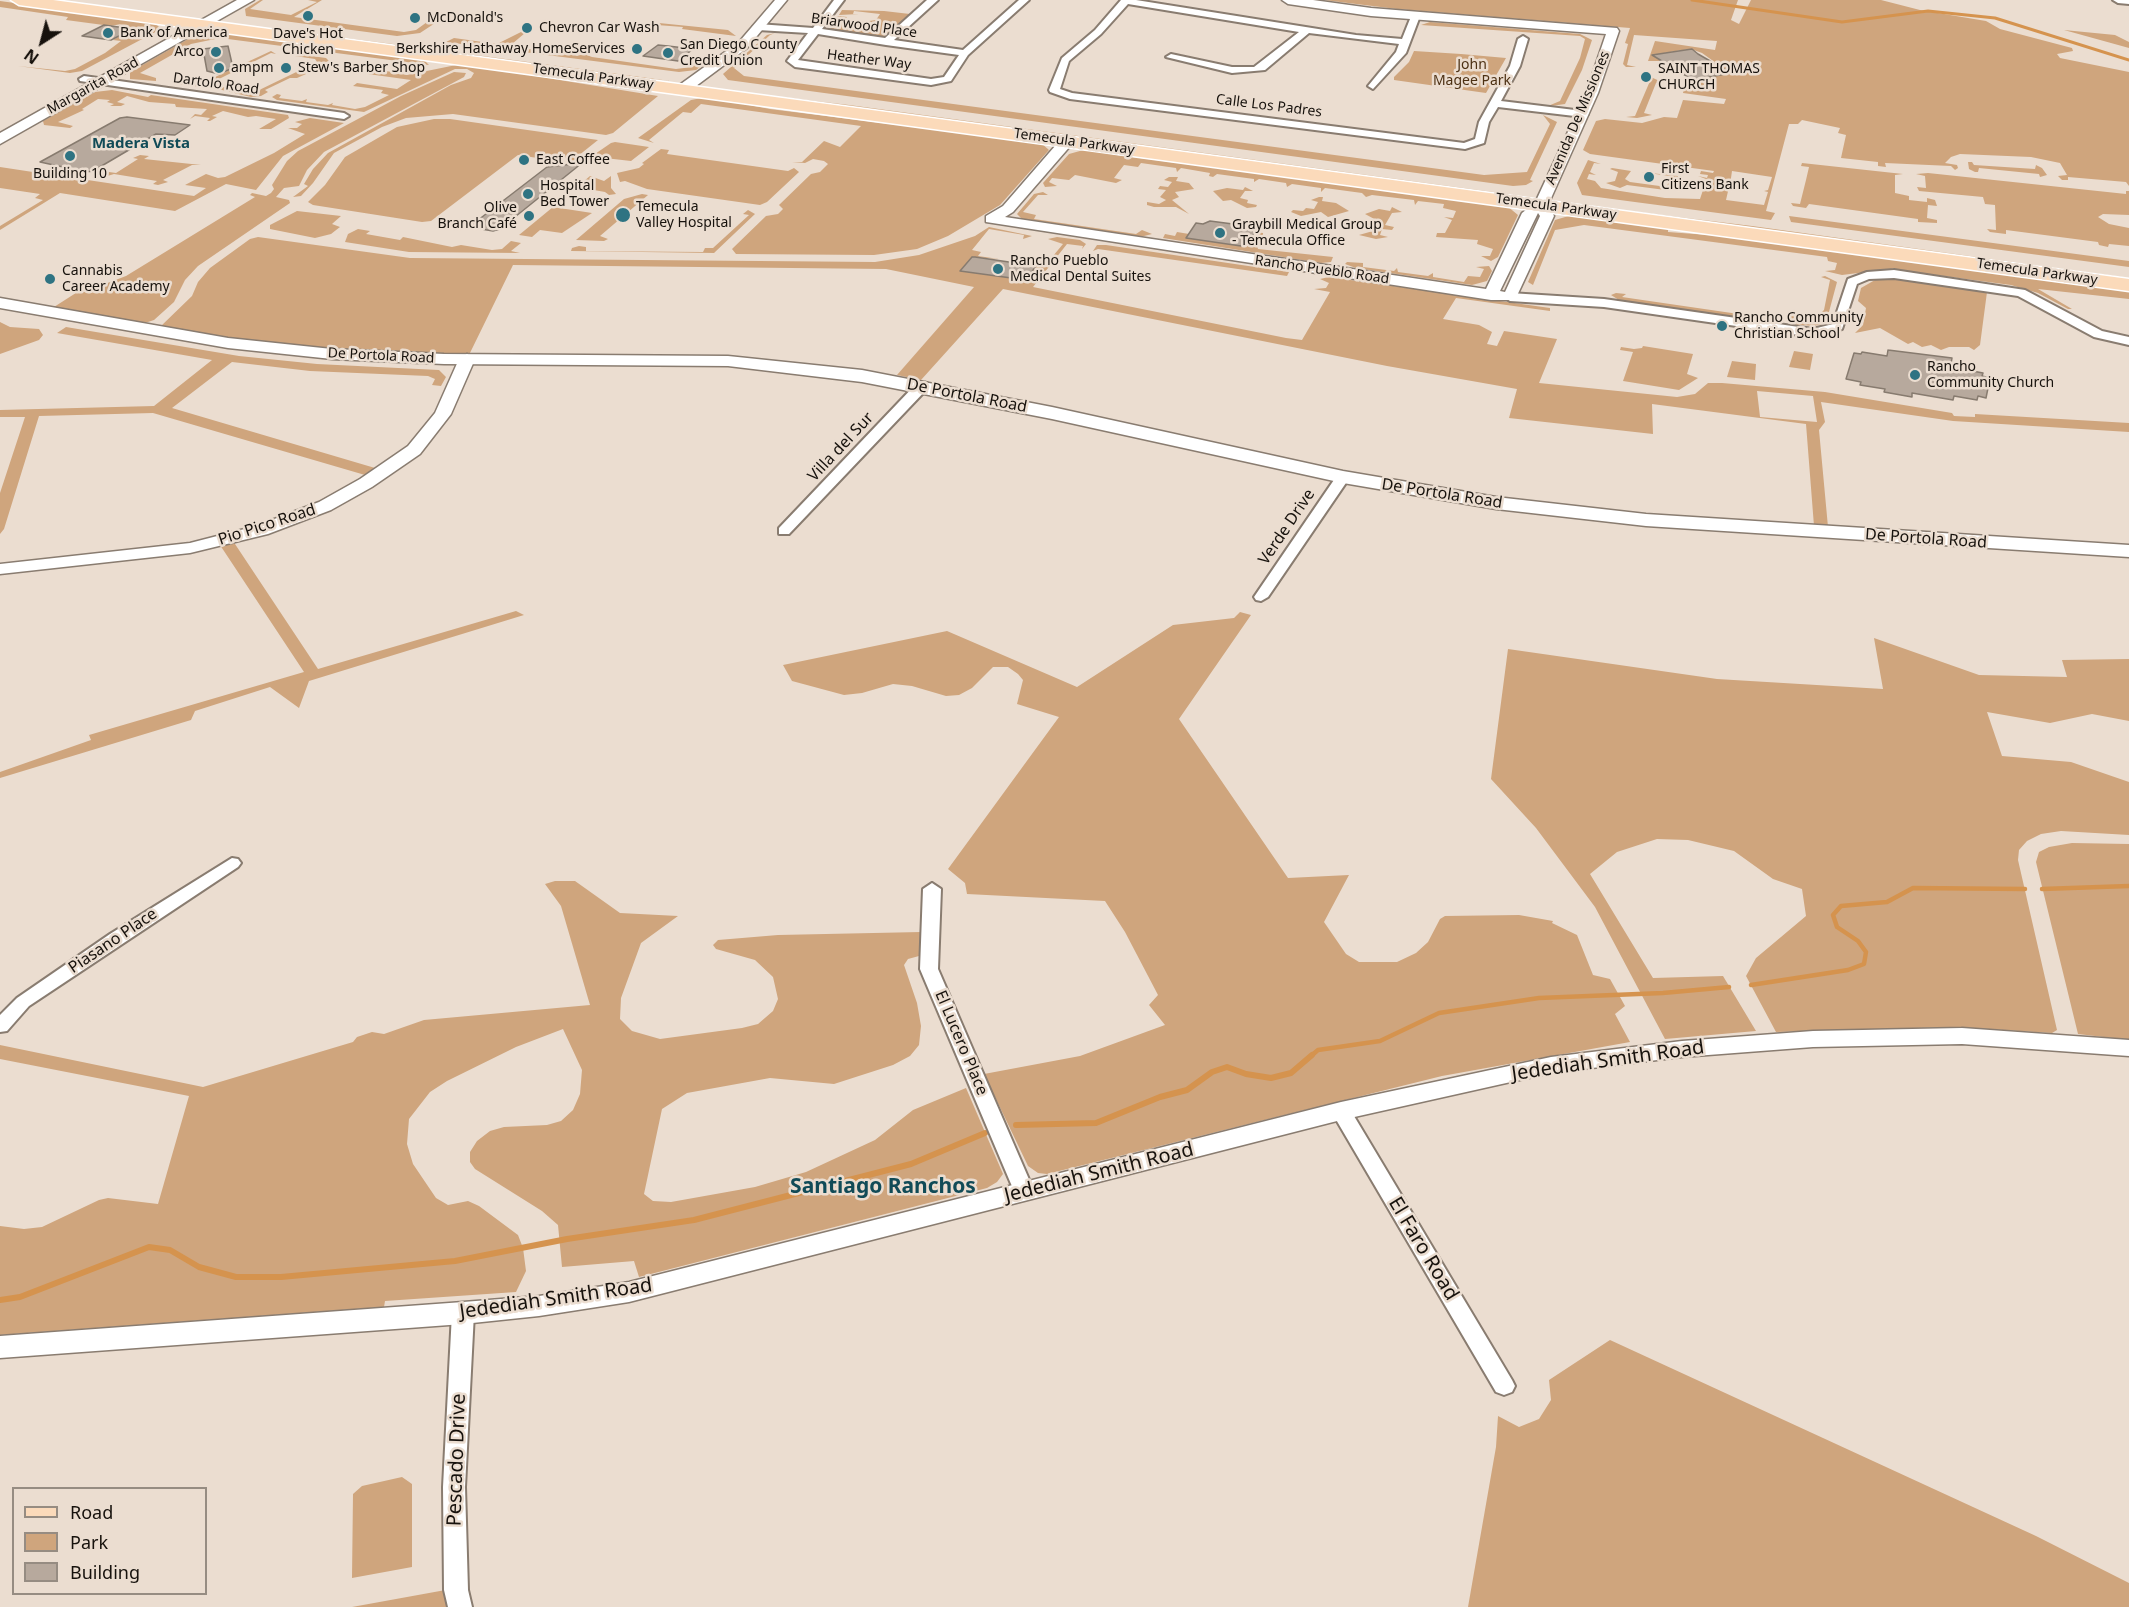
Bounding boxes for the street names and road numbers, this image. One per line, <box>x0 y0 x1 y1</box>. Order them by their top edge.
street label: Briarwood Place <box>810 10 918 42</box>
street label: Heather Way <box>826 46 912 74</box>
street label: Avenida De Missiones <box>1542 49 1614 187</box>
street label: Margarita Road <box>44 54 142 118</box>
street label: Temecula Parkway <box>532 60 654 94</box>
street label: Dartolo Road <box>172 70 260 98</box>
street label: Calle Los Padres <box>1215 91 1323 121</box>
street label: Temecula Parkway <box>1013 125 1135 159</box>
street label: Temecula Parkway <box>1495 190 1617 224</box>
street label: Rancho Pueblo Road <box>1254 252 1390 288</box>
street label: Temecula Parkway <box>1976 255 2098 289</box>
street label: De Portola Road <box>327 345 435 367</box>
street label: De Portola Road <box>905 375 1029 417</box>
street label: Villa del Sur <box>804 408 878 486</box>
street label: De Portola Road <box>1380 475 1504 513</box>
street label: Verde Drive <box>1255 485 1319 569</box>
street label: Pio Pico Road <box>216 500 318 550</box>
street label: De Portola Road <box>1864 525 1988 553</box>
street label: Piasano Place <box>65 904 161 978</box>
street label: El Lucero Place <box>930 988 992 1098</box>
street label: Jedediah Smith Road <box>1510 1036 1706 1086</box>
street label: Jedediah Smith Road <box>1002 1138 1196 1208</box>
street label: El Faro Road <box>1383 1193 1463 1305</box>
street label: Jedediah Smith Road <box>458 1274 654 1324</box>
street label: Pescado Drive <box>443 1393 471 1527</box>

